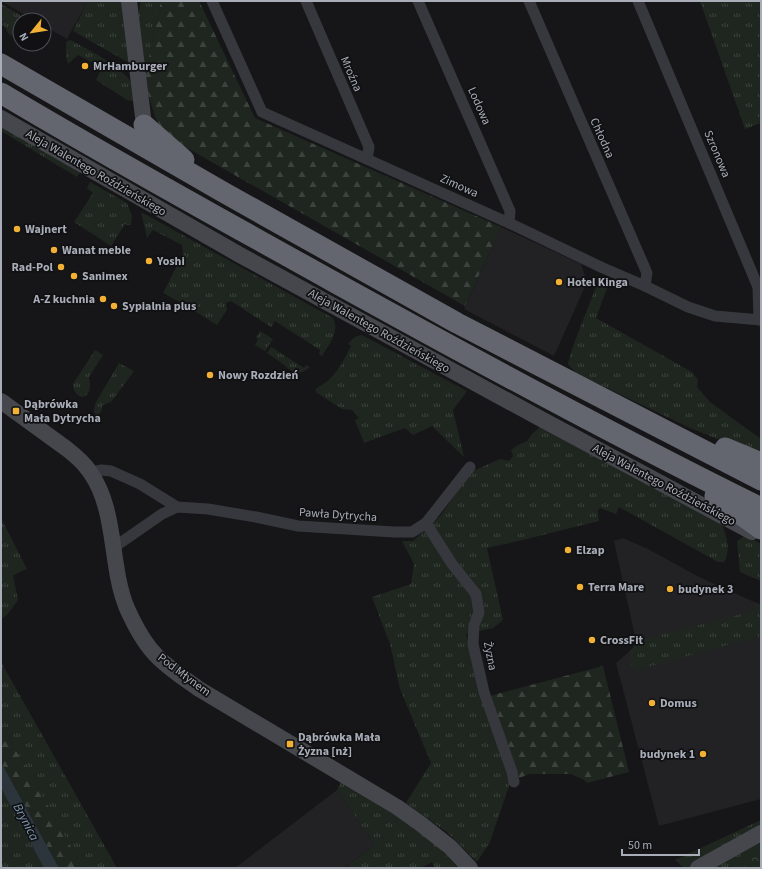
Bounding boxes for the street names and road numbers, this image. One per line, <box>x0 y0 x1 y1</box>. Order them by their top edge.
street label: Mroźna <box>336 54 366 94</box>
street label: Lodowa <box>463 84 495 128</box>
street label: Chłodna <box>586 115 618 161</box>
street label: Aleja Walentego Roździeńskiego <box>23 126 169 220</box>
street label: Szronowa <box>699 128 735 180</box>
street label: Zimowa <box>437 170 481 202</box>
street label: Aleja Walentego Roździeńskiego <box>305 285 453 377</box>
street label: Aleja Walentego Roździeńskiego <box>589 440 739 530</box>
street label: Pawła Dytrycha <box>298 504 378 526</box>
street label: Żyzna <box>479 640 501 672</box>
street label: Pod Młynem <box>154 649 214 701</box>

